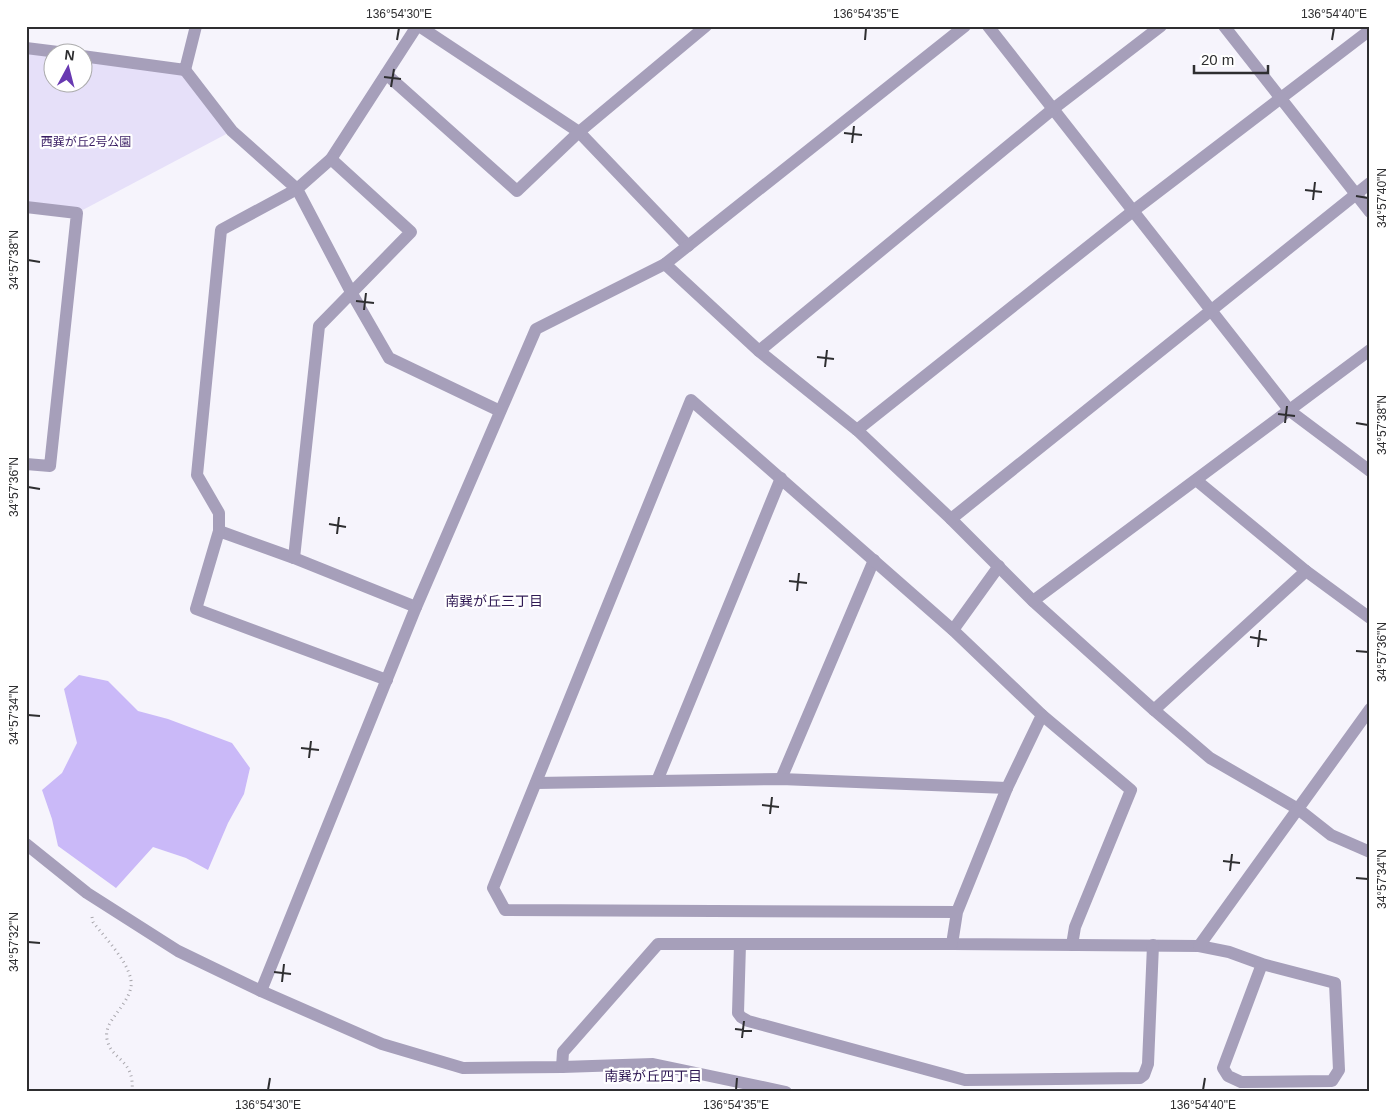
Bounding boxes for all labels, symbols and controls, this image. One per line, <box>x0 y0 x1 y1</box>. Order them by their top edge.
text: 136°54'30"E <box>366 7 432 21</box>
text: 136°54'35"E <box>833 7 899 21</box>
text: 136°54'40"E <box>1301 7 1367 21</box>
north arrow <box>42 42 92 92</box>
scale bar <box>1194 42 1267 74</box>
text: N <box>64 47 76 64</box>
text: 20 m <box>1201 51 1234 68</box>
park label: 西巽が丘2号公園 <box>41 135 131 149</box>
text: 34°57'40"N <box>1375 168 1389 228</box>
text: 34°57'38"N <box>7 230 21 290</box>
text: 34°57'38"N <box>1375 395 1389 455</box>
text: 34°57'36"N <box>7 457 21 517</box>
district label: 南巽が丘三丁目 <box>445 593 543 609</box>
text: 34°57'36"N <box>1375 622 1389 682</box>
text: 34°57'34"N <box>7 685 21 745</box>
text: 34°57'34"N <box>1375 849 1389 909</box>
text: 34°57'32"N <box>7 912 21 972</box>
district label: 南巽が丘四丁目 <box>604 1068 702 1084</box>
text: 136°54'30"E <box>235 1098 301 1112</box>
text: 136°54'35"E <box>703 1098 769 1112</box>
text: 136°54'40"E <box>1170 1098 1236 1112</box>

